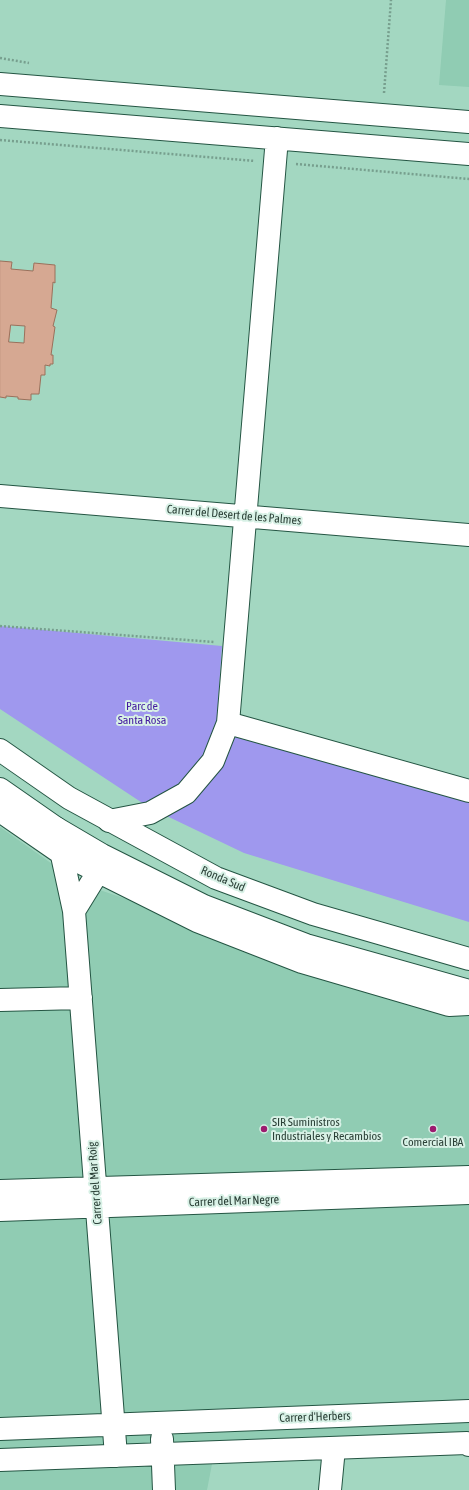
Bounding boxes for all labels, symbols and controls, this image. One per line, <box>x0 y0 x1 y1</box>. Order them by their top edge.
street label: Carrer del Desert de les Palmes <box>166 502 302 528</box>
park label: Parc de Santa Rosa <box>118 699 166 727</box>
street label: Ronda Sud <box>199 863 247 895</box>
place label: SIR Suministros Industriales y Recambios <box>272 1115 381 1143</box>
marker: SIR Suministros Industriales y Recambios <box>259 1124 269 1134</box>
marker: Comercial IBA <box>428 1124 438 1134</box>
place label: Comercial IBA <box>403 1135 463 1149</box>
street label: Carrer del Mar Roig <box>85 1141 105 1225</box>
street label: Carrer del Mar Negre <box>189 1192 279 1210</box>
street label: Carrer d'Herbers <box>279 1409 351 1425</box>

